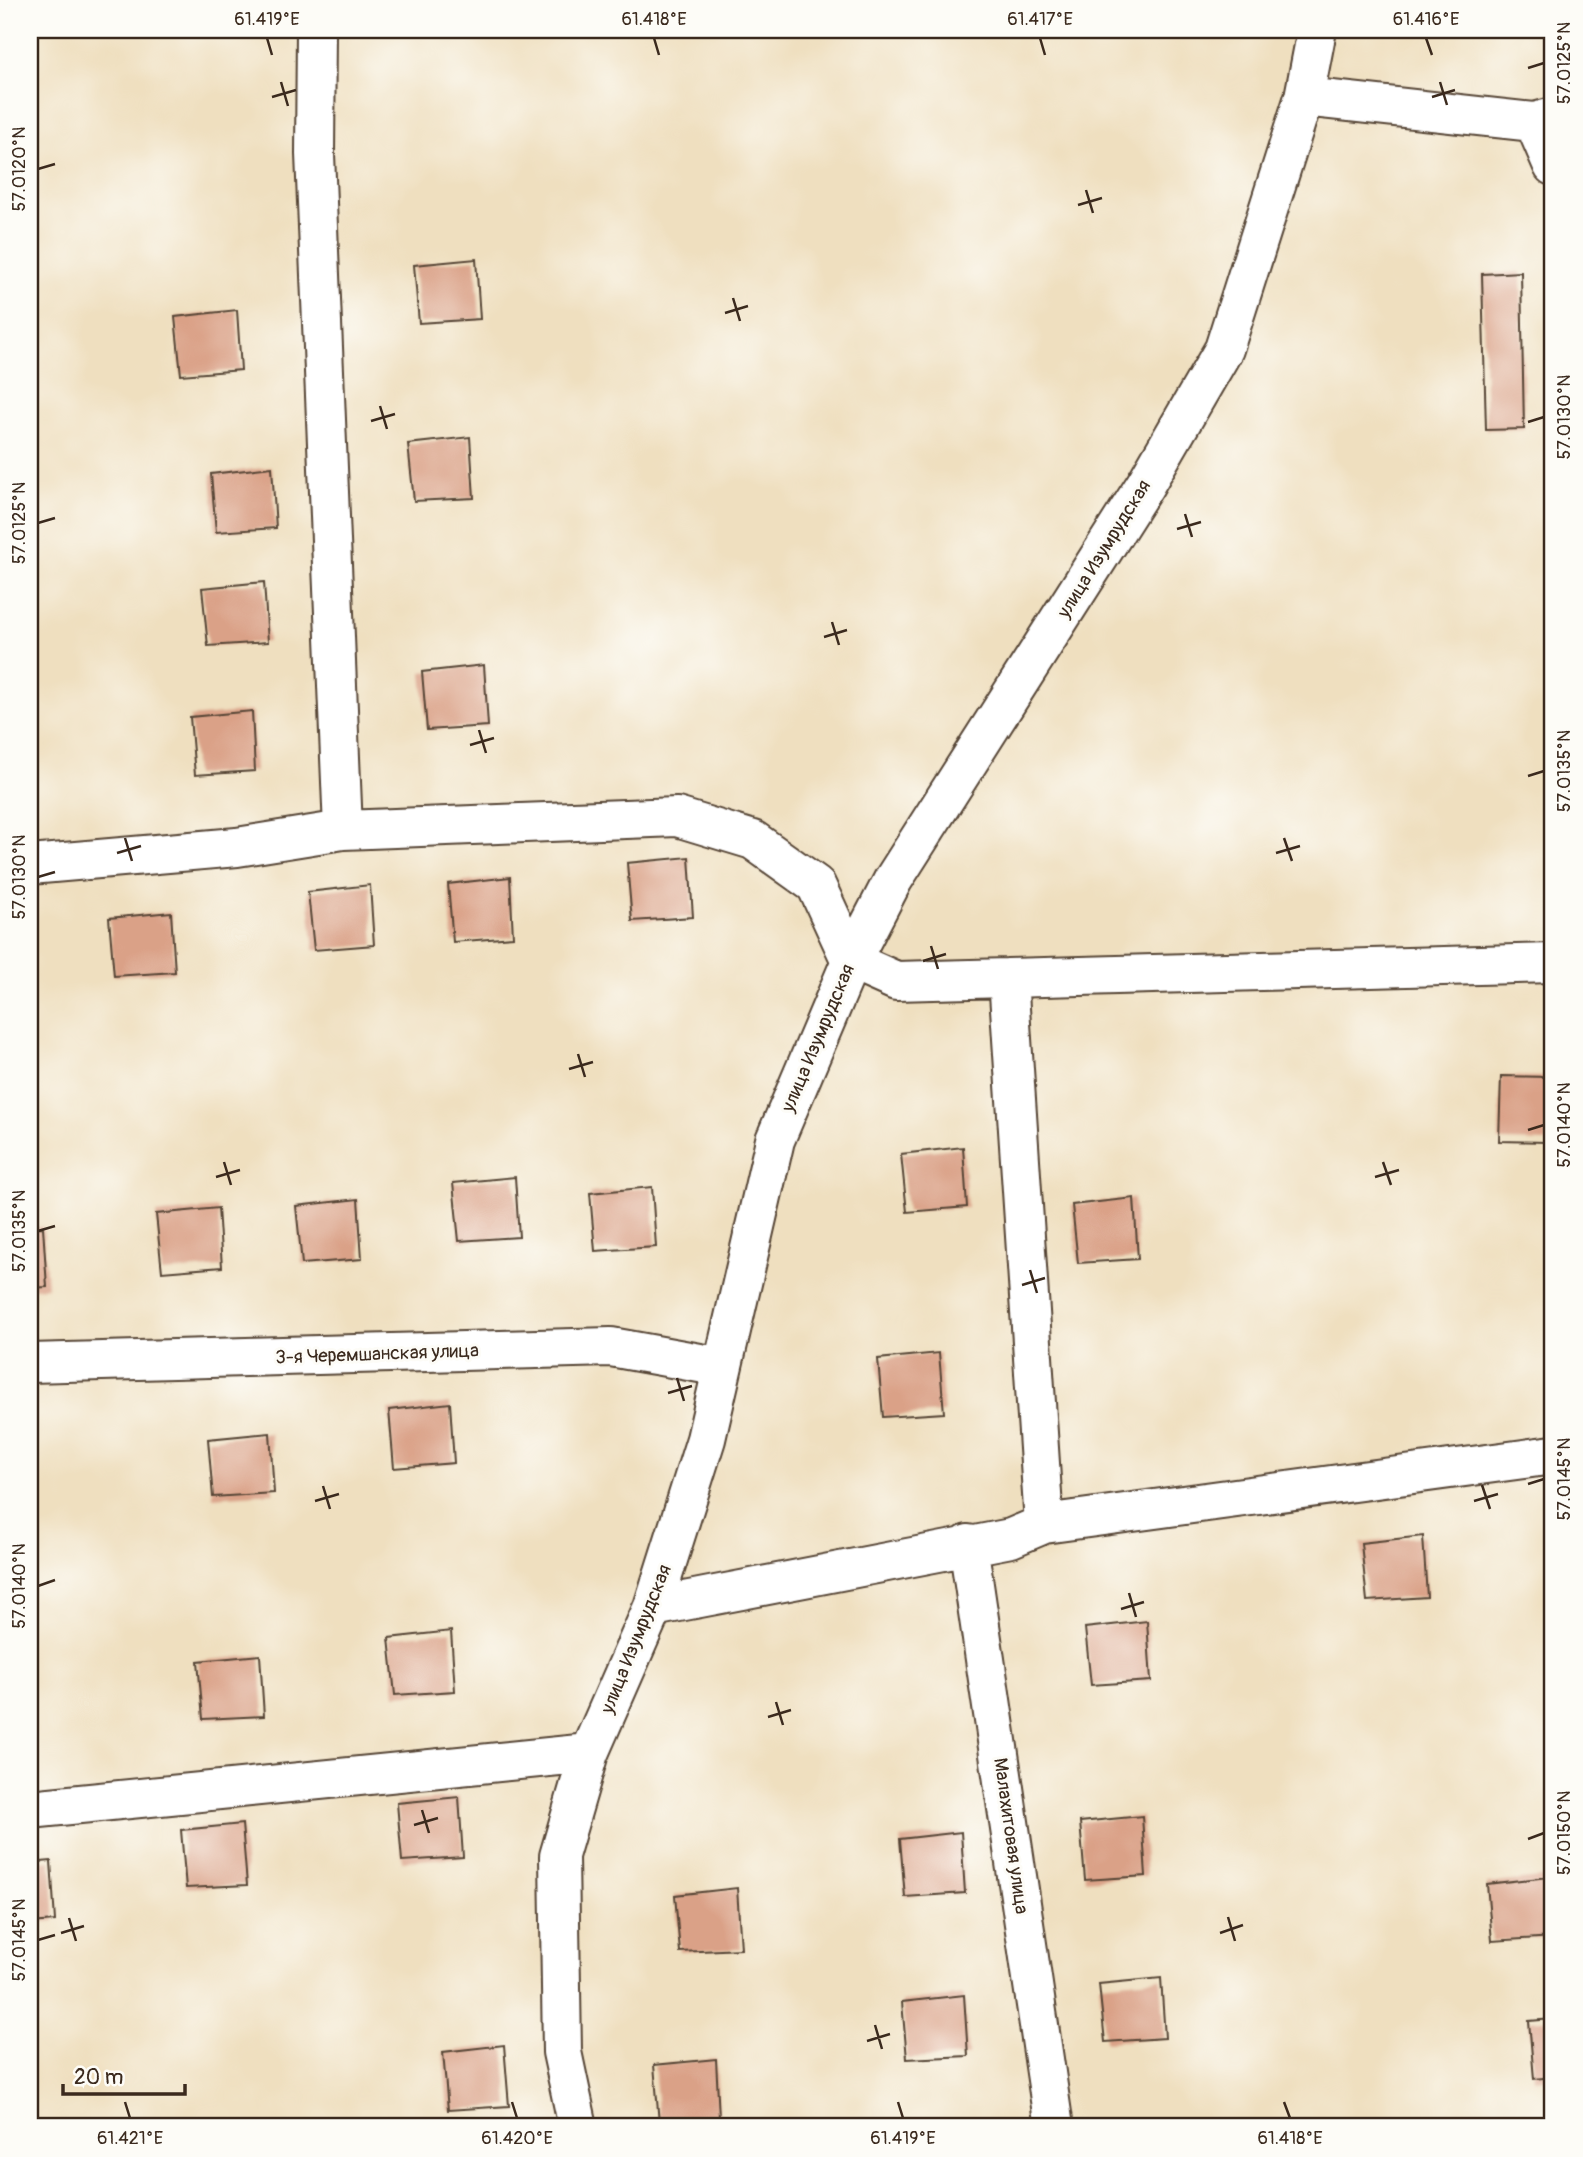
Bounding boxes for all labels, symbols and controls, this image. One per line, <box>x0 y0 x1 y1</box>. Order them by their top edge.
text: 61.419°E <box>234 8 300 31</box>
text: 61.418°E <box>621 8 687 31</box>
text: 61.417°E <box>1007 8 1073 31</box>
text: 61.416°E <box>1393 8 1459 31</box>
text: 57.0125°N <box>1553 22 1576 104</box>
text: 57.0120°N <box>8 127 31 211</box>
text: 57.0130°N <box>1553 375 1576 459</box>
street label: улица Изумрудская <box>1051 475 1156 623</box>
text: 57.0125°N <box>8 482 31 564</box>
text: 57.0135°N <box>1553 730 1576 812</box>
text: 57.0130°N <box>8 835 31 919</box>
street label: улица Изумрудская <box>776 960 860 1116</box>
text: 57.0140°N <box>1553 1082 1576 1168</box>
text: 57.0135°N <box>8 1190 31 1272</box>
street label: 3-я Черемшанская улица <box>275 1338 479 1370</box>
text: 57.0145°N <box>1553 1438 1576 1520</box>
text: 57.0140°N <box>8 1543 31 1629</box>
street label: улица Изумрудская <box>595 1561 677 1718</box>
street label: Малахитовая улица <box>988 1756 1034 1916</box>
text: 57.0150°N <box>1553 1791 1576 1875</box>
text: 57.0145°N <box>8 1899 31 1981</box>
scale bar <box>63 2052 186 2096</box>
text: 20 m <box>74 2064 123 2091</box>
text: 61.421°E <box>97 2127 163 2150</box>
text: 61.420°E <box>481 2127 553 2150</box>
text: 61.419°E <box>870 2127 936 2150</box>
text: 61.418°E <box>1257 2127 1323 2150</box>

